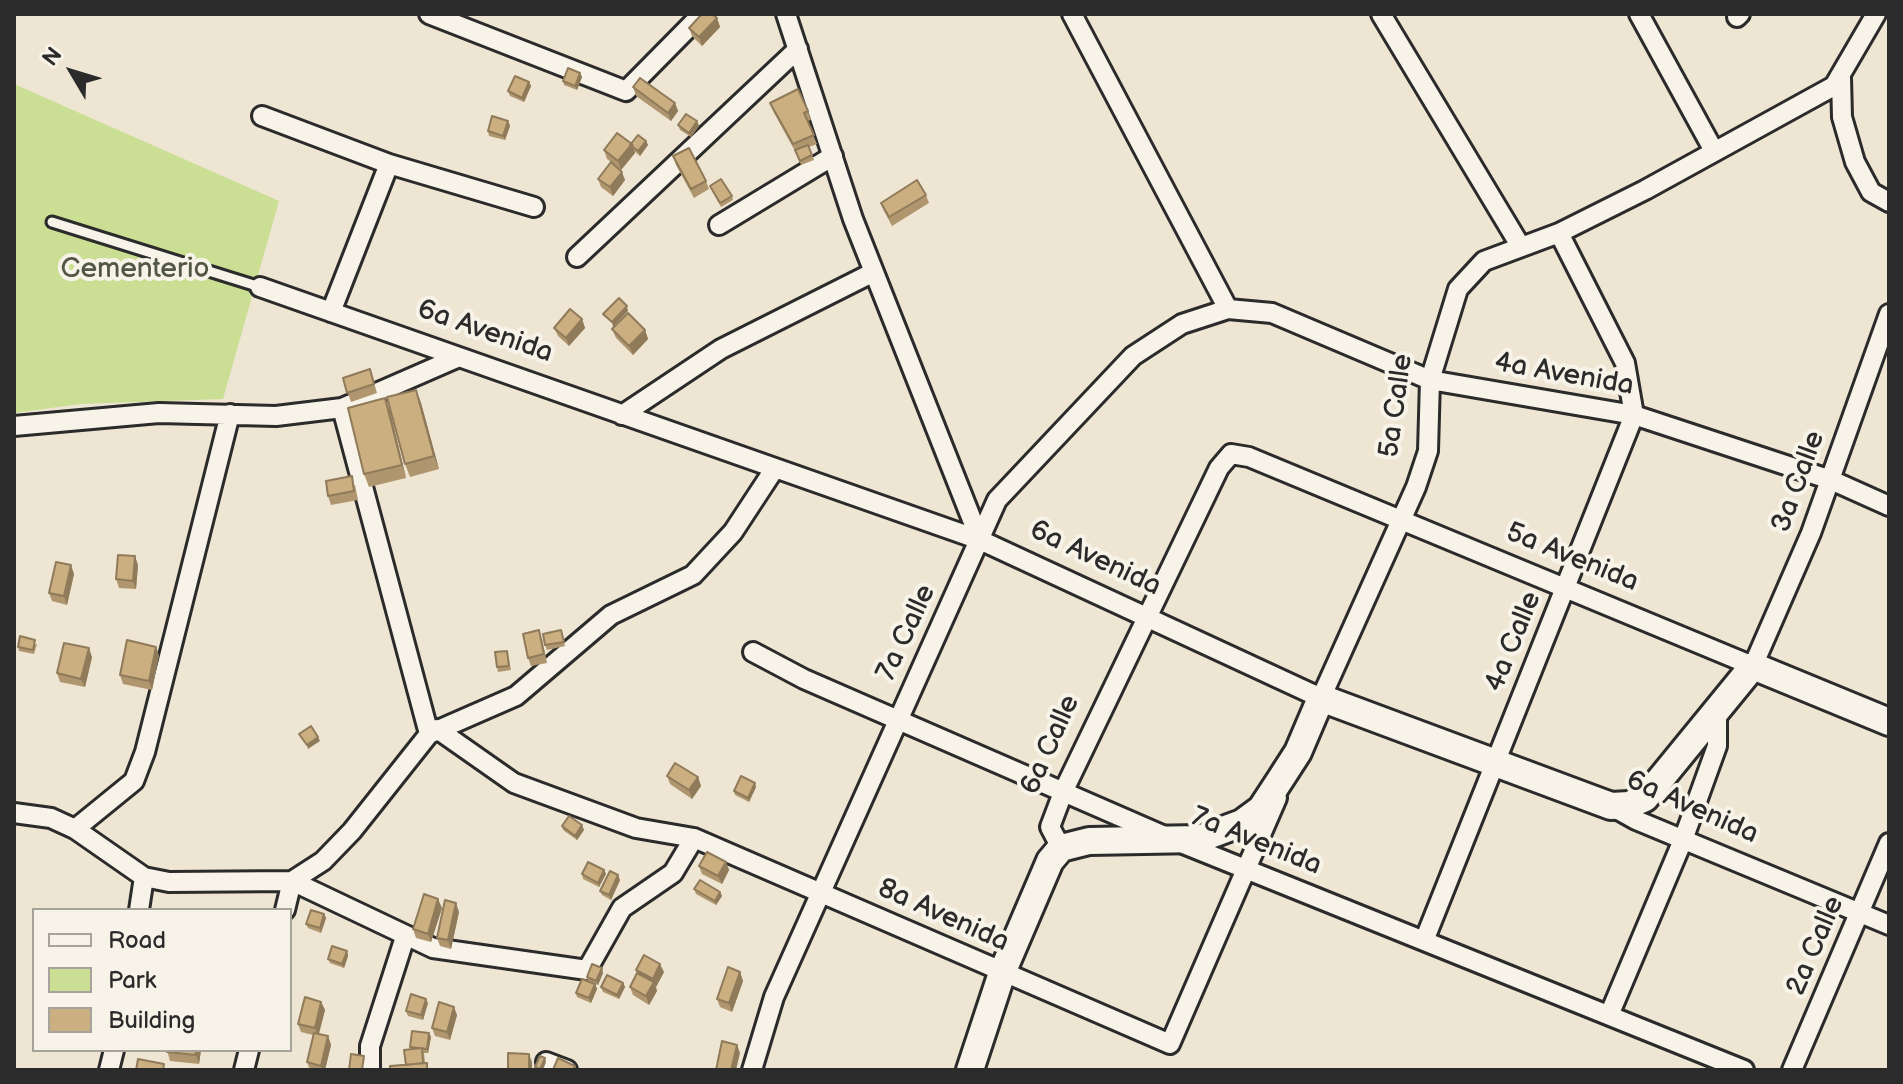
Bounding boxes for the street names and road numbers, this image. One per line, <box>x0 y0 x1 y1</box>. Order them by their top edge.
street label: 6a Avenida <box>413 293 557 371</box>
street label: 4a Avenida <box>1492 346 1636 404</box>
street label: 5a Calle <box>1373 352 1421 460</box>
street label: 3a Calle <box>1765 427 1833 537</box>
street label: 6a Avenida <box>1024 514 1166 604</box>
street label: 5a Avenida <box>1501 516 1643 600</box>
street label: 7a Calle <box>870 580 944 686</box>
street label: 4a Calle <box>1479 587 1549 697</box>
street label: 6a Calle <box>1014 690 1088 800</box>
street label: 6a Avenida <box>1621 764 1763 852</box>
street label: 7a Avenida <box>1186 801 1326 883</box>
street label: 8a Avenida <box>872 872 1014 960</box>
street label: 2a Calle <box>1780 891 1852 1001</box>

